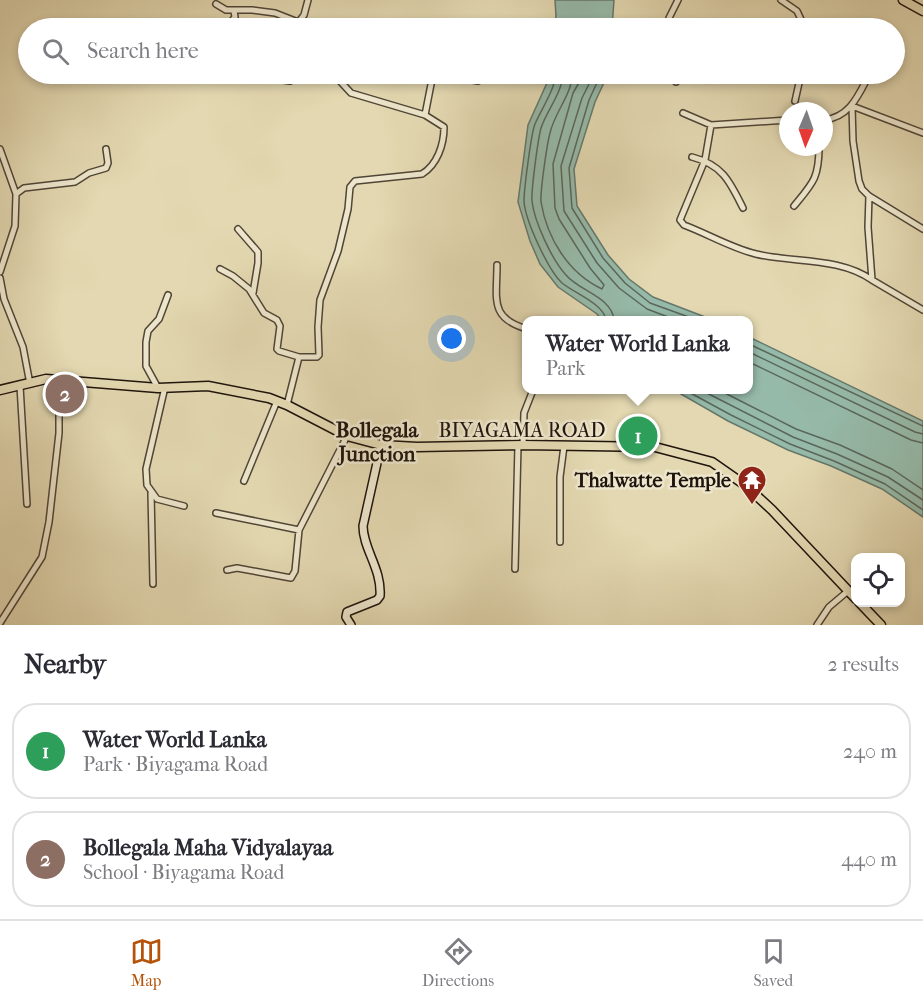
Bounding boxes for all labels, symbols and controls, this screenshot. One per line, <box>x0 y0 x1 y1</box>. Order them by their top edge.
search box <box>18 18 905 84</box>
icon: search <box>39 35 72 68</box>
text: Search here <box>87 38 199 64</box>
north arrow <box>779 102 833 156</box>
popup <box>522 316 753 394</box>
your location <box>437 324 466 353</box>
text: Water World Lanka <box>546 331 729 357</box>
text: Park <box>546 357 585 380</box>
pin: 2 <box>46 372 84 416</box>
pin: 1 <box>618 414 658 458</box>
district label: Bollegala Junction <box>336 418 420 466</box>
street label: BIYAGAMA ROAD <box>439 419 605 442</box>
temple icon: Thalwatte Temple <box>736 464 768 506</box>
place label: Thalwatte Temple <box>574 469 731 492</box>
map controls <box>851 553 905 607</box>
button: locate <box>851 553 905 607</box>
text: Nearby <box>24 649 106 680</box>
text: 2 results <box>828 653 899 676</box>
text: Water World Lanka <box>83 727 267 753</box>
text: 1 <box>42 740 49 763</box>
text: 240 m <box>843 740 897 763</box>
text: Park · Biyagama Road <box>83 753 268 776</box>
text: Bollegala Maha Vidyalayaa <box>83 835 333 861</box>
text: 2 <box>40 848 51 871</box>
text: 440 m <box>841 848 897 871</box>
text: School · Biyagama Road <box>83 861 284 884</box>
tab: Map <box>130 935 163 990</box>
tab: Directions <box>422 935 494 990</box>
tab: Saved <box>754 935 793 990</box>

